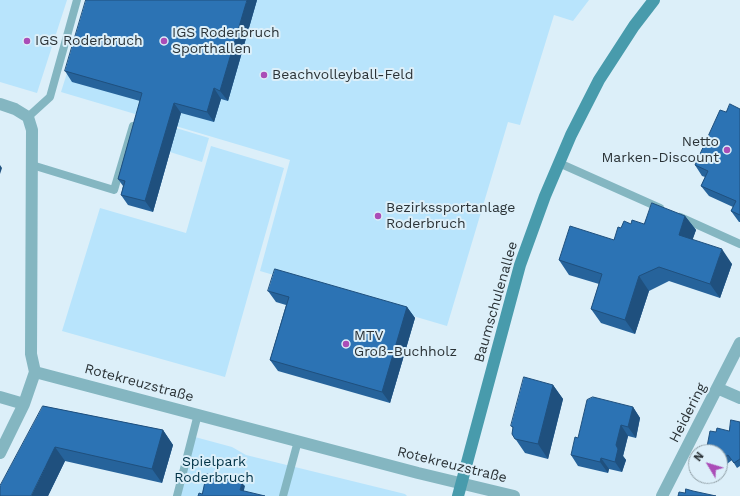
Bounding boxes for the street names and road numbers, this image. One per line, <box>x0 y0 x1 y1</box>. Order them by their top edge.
street label: Baumschulenallee <box>471 239 521 365</box>
street label: Rotekreuzstraße <box>83 360 195 406</box>
street label: Heidering <box>666 381 710 445</box>
street label: Rotekreuzstraße <box>395 443 509 487</box>

